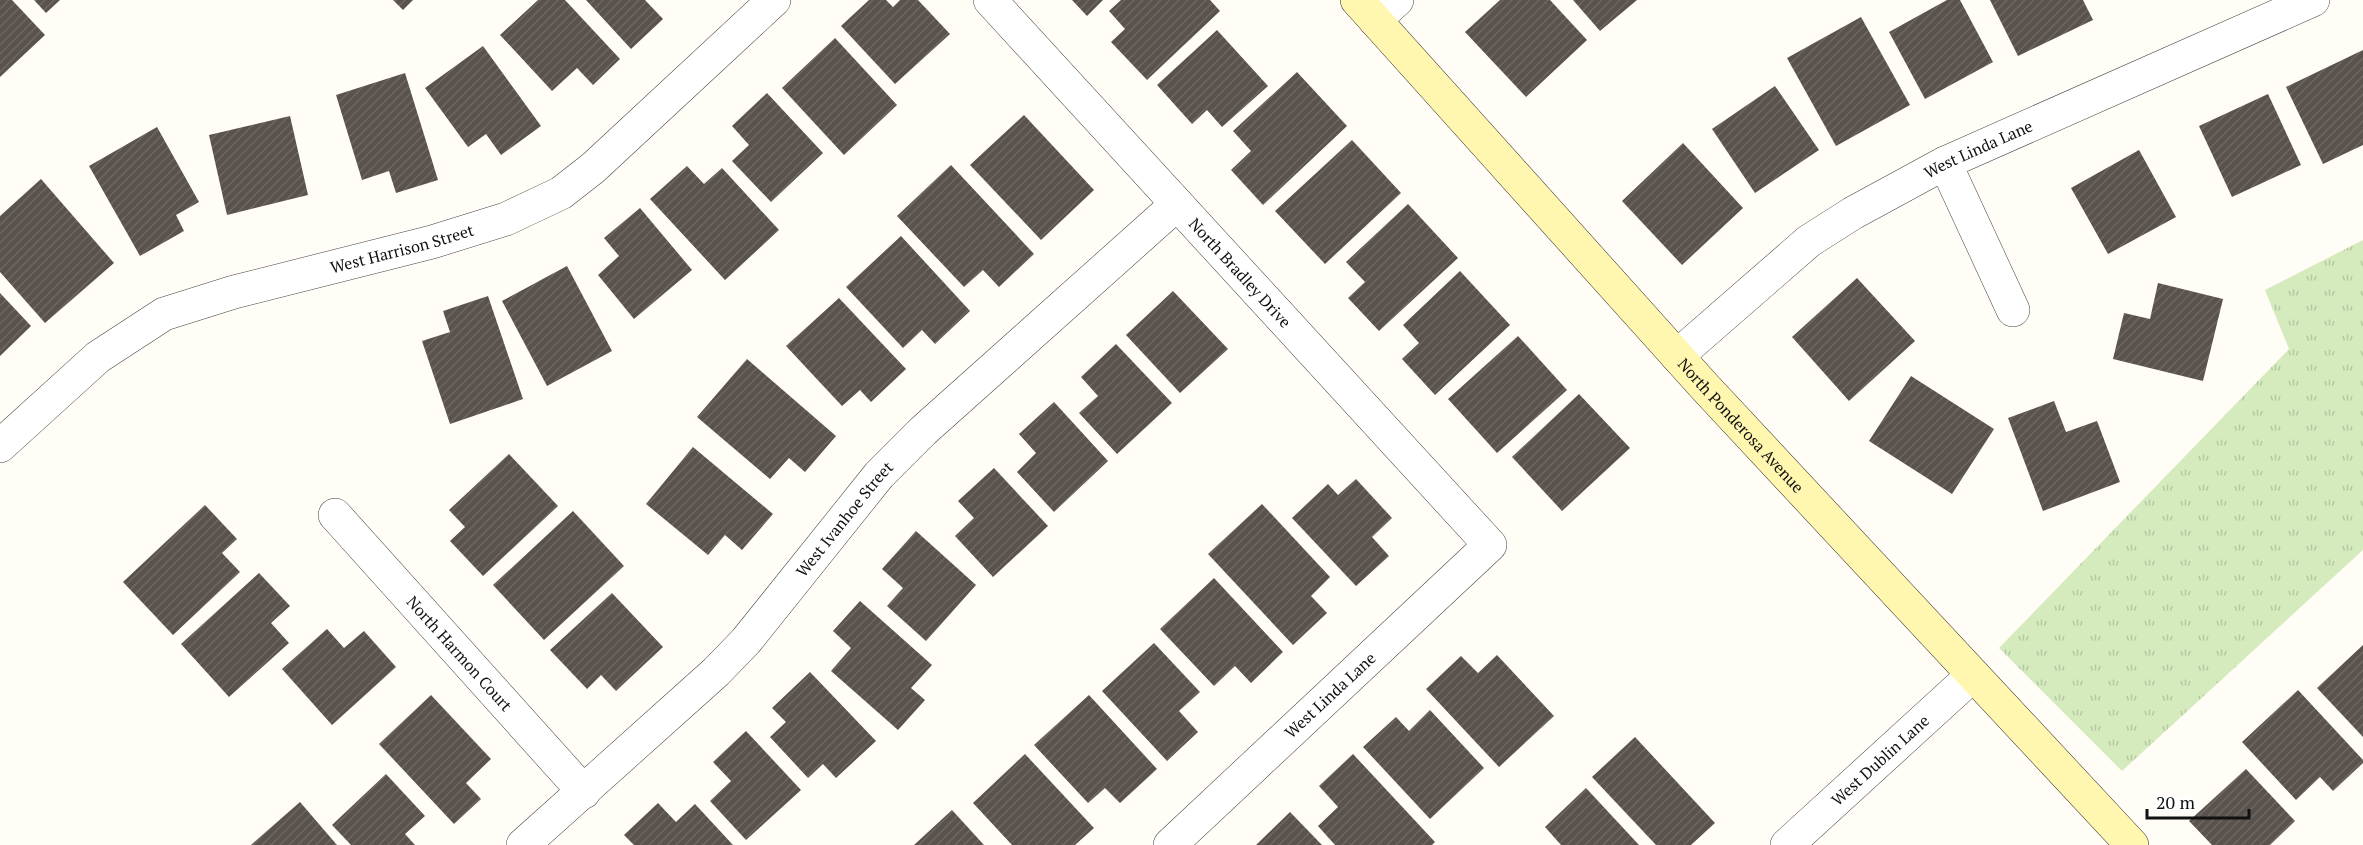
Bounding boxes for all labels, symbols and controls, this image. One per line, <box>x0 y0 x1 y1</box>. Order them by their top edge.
street label: West Linda Lane <box>1920 115 2036 183</box>
street label: North Bradley Drive <box>1184 213 1296 332</box>
street label: West Harrison Street <box>328 219 476 278</box>
street label: North Ponderosa Avenue <box>1673 353 1809 497</box>
street label: West Ivanhoe Street <box>791 456 898 581</box>
street label: North Harmon Court <box>402 591 517 716</box>
street label: West Linda Lane <box>1280 647 1380 743</box>
street label: West Dublin Lane <box>1826 710 1934 810</box>
scale bar <box>2147 782 2249 820</box>
text: 20 m <box>2156 790 2196 814</box>

